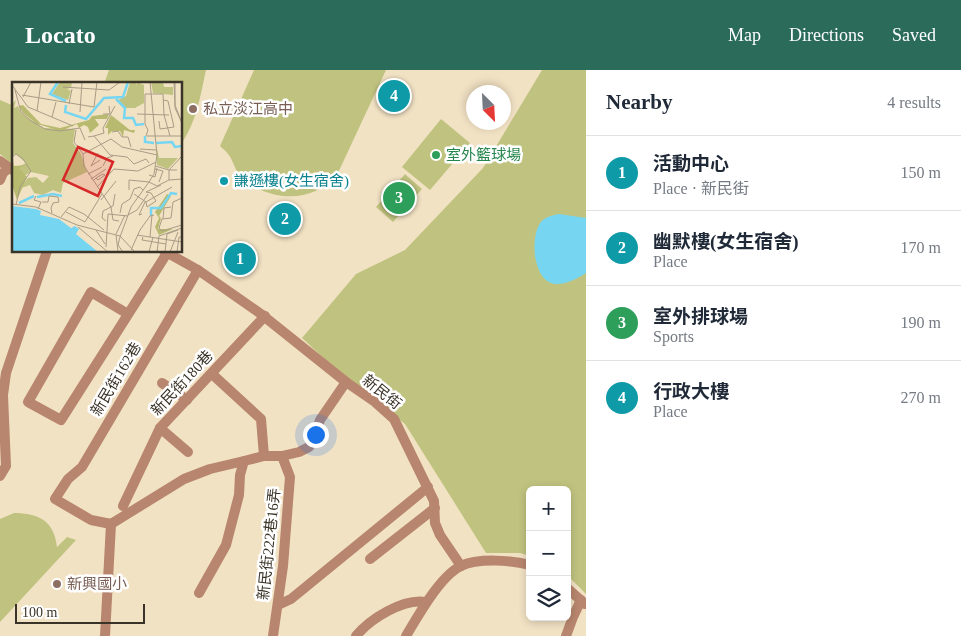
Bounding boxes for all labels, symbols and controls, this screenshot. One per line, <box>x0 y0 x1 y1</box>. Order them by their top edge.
text: Locato <box>25 22 96 48</box>
text: Map <box>728 25 761 45</box>
text: Directions <box>789 25 864 45</box>
text: Saved <box>892 25 936 45</box>
pin: 4 <box>378 77 410 115</box>
inset map <box>12 82 182 252</box>
north arrow <box>466 85 511 130</box>
text: Nearby <box>606 90 673 114</box>
text: 4 results <box>887 94 941 111</box>
place label: 私立淡江高中 <box>203 101 293 117</box>
marker: 私立淡江高中 <box>187 103 199 115</box>
place label: 室外籃球場 <box>446 147 521 163</box>
marker: 室外籃球場 <box>430 149 442 161</box>
text: 活動中心 <box>653 153 729 174</box>
text: 1 <box>618 164 626 181</box>
text: 150 m <box>901 164 941 181</box>
place label: 謙遜樓(女生宿舍) <box>234 173 349 190</box>
marker: 謙遜樓(女生宿舍) <box>218 175 230 187</box>
pin: 3 <box>383 179 415 217</box>
text: Place · 新民街 <box>653 180 749 197</box>
pin: 2 <box>269 200 301 238</box>
text: 幽默樓(女生宿舍) <box>653 231 799 252</box>
text: 2 <box>618 239 626 256</box>
text: 170 m <box>901 239 941 256</box>
pin: 1 <box>224 240 256 278</box>
text: Place <box>653 253 688 270</box>
text: 室外排球場 <box>653 306 748 327</box>
text: 3 <box>618 314 626 331</box>
text: 190 m <box>901 314 941 331</box>
text: Sports <box>653 328 694 345</box>
street label: 新民街162巷 <box>88 340 144 418</box>
street label: 新民街180巷 <box>148 347 216 419</box>
street label: 新民街 <box>359 372 405 412</box>
text: 行政大樓 <box>653 381 729 402</box>
text: 4 <box>618 389 626 406</box>
text: 270 m <box>901 389 941 406</box>
text: Place <box>653 403 688 420</box>
your location <box>303 422 329 448</box>
map controls <box>526 486 571 621</box>
button: + <box>526 486 571 531</box>
street label: 新民街222巷16弄 <box>255 487 283 601</box>
button: − <box>526 531 571 576</box>
place label: 新興國小 <box>67 576 127 592</box>
button: layers <box>526 576 571 621</box>
marker: 新興國小 <box>51 578 63 590</box>
scale bar <box>15 601 145 624</box>
text: 100 m <box>22 605 57 620</box>

